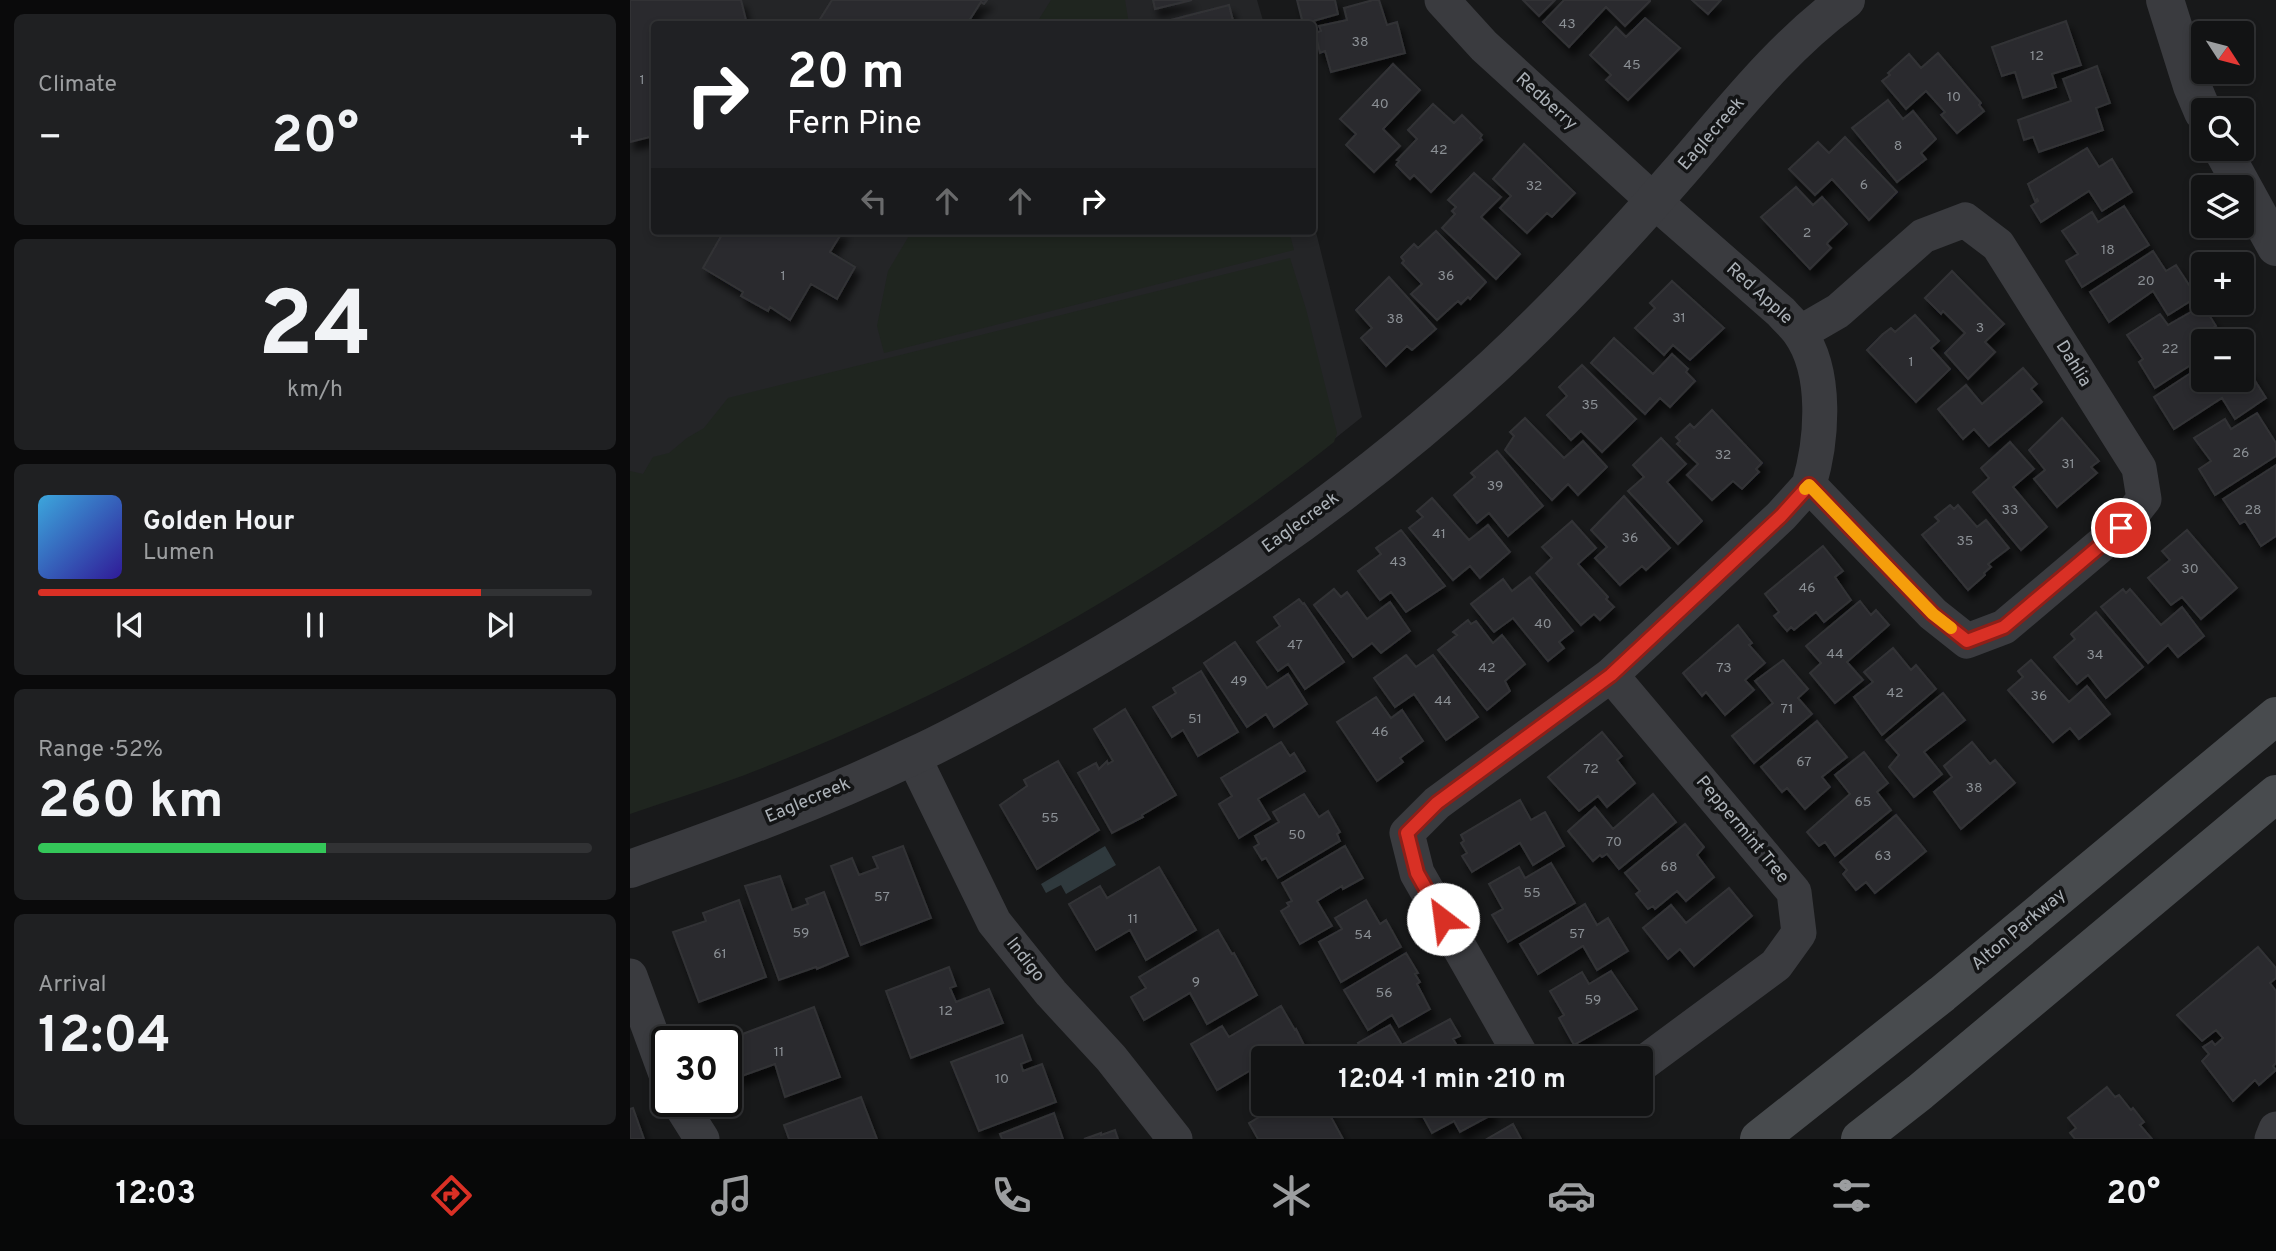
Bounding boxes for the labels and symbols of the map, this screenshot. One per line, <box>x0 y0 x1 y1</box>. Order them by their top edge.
house number: 43 <box>1558 16 1576 33</box>
north arrow <box>2191 21 2254 84</box>
house number: 38 <box>1352 34 1368 51</box>
house number: 12 <box>2030 48 2044 65</box>
house number: 45 <box>1623 57 1641 74</box>
street label: Redberry <box>1510 68 1582 136</box>
house number: 1 <box>639 72 645 89</box>
house number: 10 <box>1947 89 1961 106</box>
street label: Eaglecreek <box>1674 92 1750 176</box>
house number: 40 <box>1371 96 1389 113</box>
house number: 8 <box>1894 138 1902 155</box>
house number: 42 <box>1430 142 1448 159</box>
house number: 6 <box>1860 177 1868 194</box>
house number: 32 <box>1526 178 1542 195</box>
house number: 2 <box>1803 225 1811 242</box>
house number: 18 <box>2101 242 2115 259</box>
street label: Red Apple <box>1721 258 1797 330</box>
house number: 1 <box>780 268 786 285</box>
house number: 36 <box>1438 268 1454 285</box>
house number: 20 <box>2137 273 2155 290</box>
house number: 31 <box>1672 310 1686 327</box>
house number: 38 <box>1387 311 1403 328</box>
house number: 3 <box>1976 320 1984 337</box>
street label: Dahlia <box>2050 337 2096 391</box>
house number: 22 <box>2161 341 2179 358</box>
house number: 1 <box>1908 354 1914 371</box>
house number: 35 <box>1581 397 1599 414</box>
house number: 26 <box>2233 445 2249 462</box>
house number: 32 <box>1715 447 1731 464</box>
house number: 31 <box>2061 456 2075 473</box>
house number: 39 <box>1487 478 1503 495</box>
street label: Eaglecreek <box>1258 487 1344 559</box>
pin <box>2091 498 2151 558</box>
house number: 33 <box>2002 502 2018 519</box>
house number: 28 <box>2244 502 2262 519</box>
house number: 41 <box>1432 526 1446 543</box>
house number: 36 <box>1622 530 1638 547</box>
house number: 35 <box>1956 533 1974 550</box>
house number: 43 <box>1389 554 1407 571</box>
house number: 30 <box>2181 561 2199 578</box>
house number: 46 <box>1798 580 1816 597</box>
house number: 40 <box>1534 616 1552 633</box>
house number: 47 <box>1287 637 1303 654</box>
house number: 44 <box>1826 646 1844 663</box>
house number: 34 <box>2086 647 2104 664</box>
house number: 42 <box>1478 660 1496 677</box>
house number: 73 <box>1716 660 1732 677</box>
house number: 49 <box>1231 673 1247 690</box>
house number: 42 <box>1886 685 1904 702</box>
house number: 36 <box>2031 688 2047 705</box>
house number: 44 <box>1434 693 1452 710</box>
house number: 71 <box>1781 701 1793 718</box>
house number: 51 <box>1188 711 1202 728</box>
house number: 46 <box>1371 724 1389 741</box>
house number: 67 <box>1796 754 1812 771</box>
house number: 72 <box>1583 761 1599 778</box>
street label: Peppermint Tree <box>1690 771 1794 889</box>
street label: Eaglecreek <box>762 773 854 829</box>
house number: 38 <box>1966 780 1982 797</box>
house number: 65 <box>1854 794 1872 811</box>
house number: 55 <box>1041 810 1059 827</box>
house number: 50 <box>1288 827 1306 844</box>
house number: 70 <box>1606 834 1622 851</box>
house number: 63 <box>1875 848 1891 865</box>
house number: 68 <box>1661 859 1677 876</box>
position arrow <box>1406 882 1480 956</box>
street label: Alton Parkway <box>1967 884 2071 976</box>
house number: 55 <box>1523 885 1541 902</box>
house number: 57 <box>874 889 890 906</box>
house number: 11 <box>1128 911 1138 928</box>
house number: 59 <box>793 925 809 942</box>
house number: 57 <box>1569 926 1585 943</box>
house number: 54 <box>1354 927 1372 944</box>
street label: Indigo <box>1000 933 1050 987</box>
house number: 61 <box>713 946 727 963</box>
house number: 9 <box>1192 974 1200 991</box>
house number: 56 <box>1375 985 1393 1002</box>
house number: 59 <box>1585 992 1601 1009</box>
house number: 12 <box>939 1003 953 1020</box>
speed limit sign: 30 <box>651 1026 742 1117</box>
house number: 11 <box>774 1044 784 1061</box>
house number: 10 <box>995 1071 1009 1088</box>

